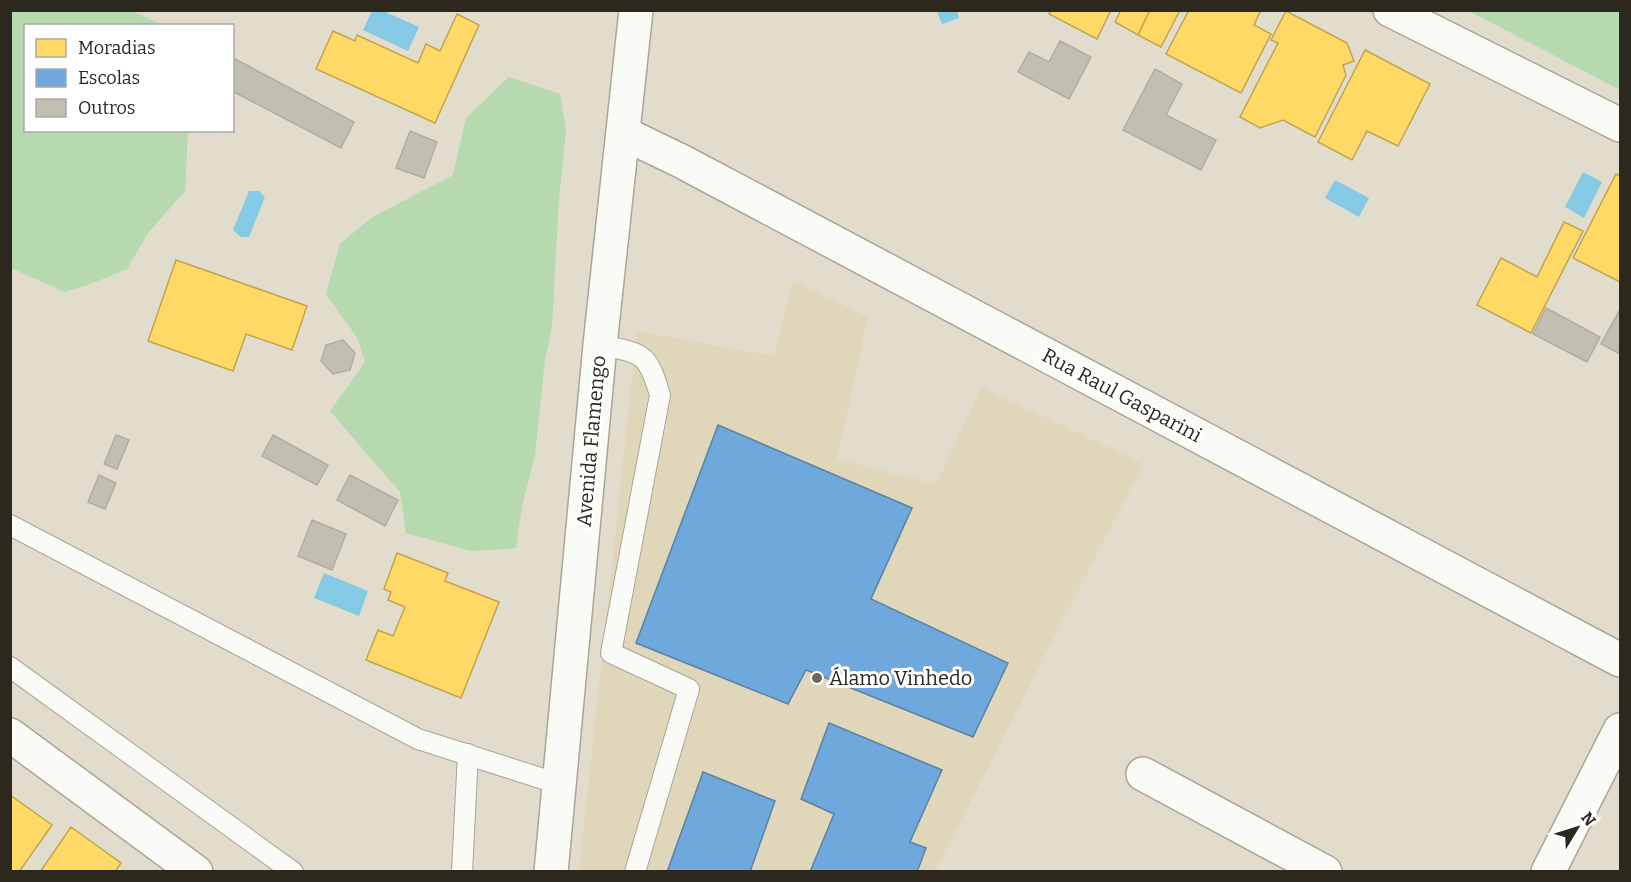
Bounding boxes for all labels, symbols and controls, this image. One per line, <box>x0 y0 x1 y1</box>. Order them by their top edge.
legend <box>24 24 234 132</box>
text: Moradias <box>78 37 156 59</box>
text: Escolas <box>78 67 140 89</box>
text: Outros <box>78 97 135 119</box>
street label: Rua Raul Gasparini <box>1038 343 1206 447</box>
street label: Avenida Flamengo <box>572 354 610 528</box>
place label: Álamo Vinhedo <box>829 666 972 690</box>
marker: Álamo Vinhedo <box>810 671 824 685</box>
north arrow <box>1547 798 1607 858</box>
text: N <box>1577 808 1600 830</box>

